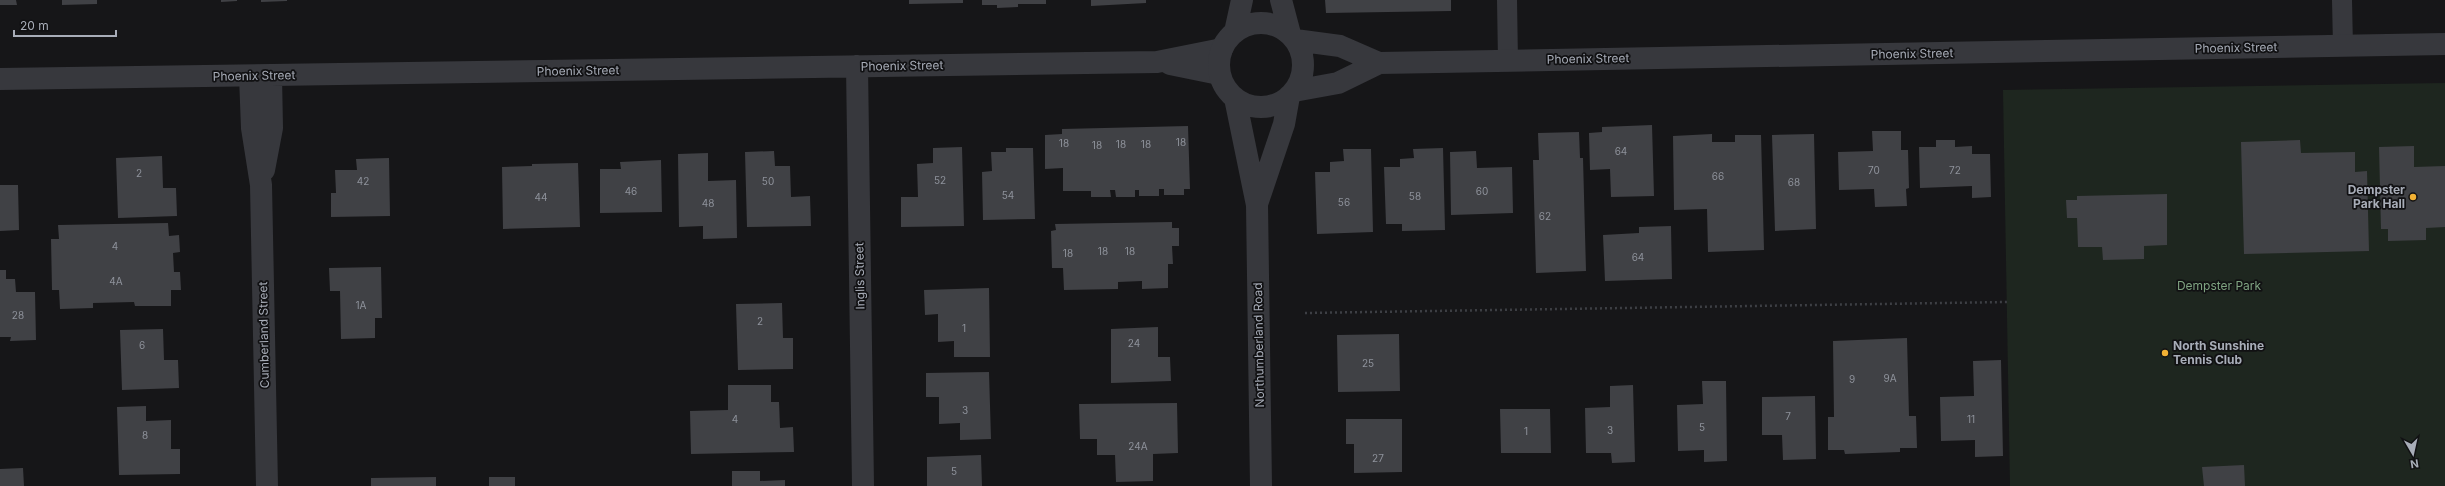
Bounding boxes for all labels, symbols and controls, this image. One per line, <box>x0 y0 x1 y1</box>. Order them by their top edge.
scale bar <box>14 12 116 38</box>
text: 20 m <box>20 18 49 33</box>
street label: Phoenix Street <box>2194 39 2278 56</box>
street label: Phoenix Street <box>1870 45 1954 62</box>
street label: Phoenix Street <box>1546 50 1630 67</box>
street label: Phoenix Street <box>860 57 944 74</box>
street label: Phoenix Street <box>536 62 620 79</box>
street label: Phoenix Street <box>212 67 296 84</box>
house number: 18 <box>1176 136 1186 148</box>
house number: 18 <box>1059 137 1069 149</box>
house number: 18 <box>1116 138 1126 150</box>
house number: 18 <box>1141 138 1151 150</box>
house number: 18 <box>1092 139 1102 151</box>
house number: 64 <box>1615 145 1627 157</box>
house number: 70 <box>1868 164 1880 176</box>
house number: 72 <box>1949 164 1961 176</box>
house number: 2 <box>136 167 142 179</box>
house number: 66 <box>1712 170 1724 182</box>
house number: 52 <box>934 174 946 186</box>
house number: 42 <box>357 175 369 187</box>
house number: 50 <box>762 175 774 187</box>
house number: 68 <box>1788 176 1800 188</box>
place label: Dempster Park Hall <box>2348 182 2405 211</box>
house number: 46 <box>625 185 637 197</box>
house number: 60 <box>1476 185 1488 197</box>
house number: 54 <box>1002 189 1014 201</box>
house number: 58 <box>1409 190 1421 202</box>
house number: 44 <box>535 191 547 203</box>
marker: Dempster Park Hall <box>2408 192 2418 202</box>
house number: 56 <box>1338 196 1350 208</box>
house number: 48 <box>702 197 714 209</box>
house number: 62 <box>1539 210 1551 222</box>
house number: 4 <box>112 240 118 252</box>
street label: Inglis Street <box>851 242 868 310</box>
house number: 18 <box>1098 245 1108 257</box>
house number: 18 <box>1125 245 1135 257</box>
house number: 18 <box>1063 247 1073 259</box>
house number: 64 <box>1632 251 1644 263</box>
house number: 4A <box>109 275 123 287</box>
park label: Dempster Park <box>2177 278 2262 293</box>
street label: Cumberland Street <box>255 281 272 389</box>
street label: Northumberland Road <box>1250 282 1267 408</box>
house number: 1A <box>356 299 367 311</box>
house number: 28 <box>12 309 24 321</box>
house number: 2 <box>757 315 763 327</box>
house number: 1 <box>962 322 966 334</box>
house number: 24 <box>1128 337 1140 349</box>
place label: North Sunshine Tennis Club <box>2173 338 2264 367</box>
house number: 6 <box>139 339 145 351</box>
marker: North Sunshine Tennis Club <box>2160 348 2170 358</box>
house number: 25 <box>1362 357 1374 369</box>
house number: 9A <box>1883 372 1897 384</box>
house number: 9 <box>1849 373 1855 385</box>
house number: 3 <box>962 404 968 416</box>
house number: 7 <box>1785 410 1791 422</box>
house number: 4 <box>732 413 738 425</box>
house number: 11 <box>1967 413 1975 425</box>
house number: 5 <box>1699 421 1705 433</box>
house number: 3 <box>1607 424 1613 436</box>
house number: 1 <box>1524 425 1528 437</box>
house number: 8 <box>142 429 148 441</box>
north arrow <box>2393 434 2433 474</box>
house number: 24A <box>1128 440 1148 452</box>
house number: 27 <box>1372 452 1384 464</box>
text: N <box>2409 456 2420 471</box>
house number: 5 <box>951 465 957 477</box>

